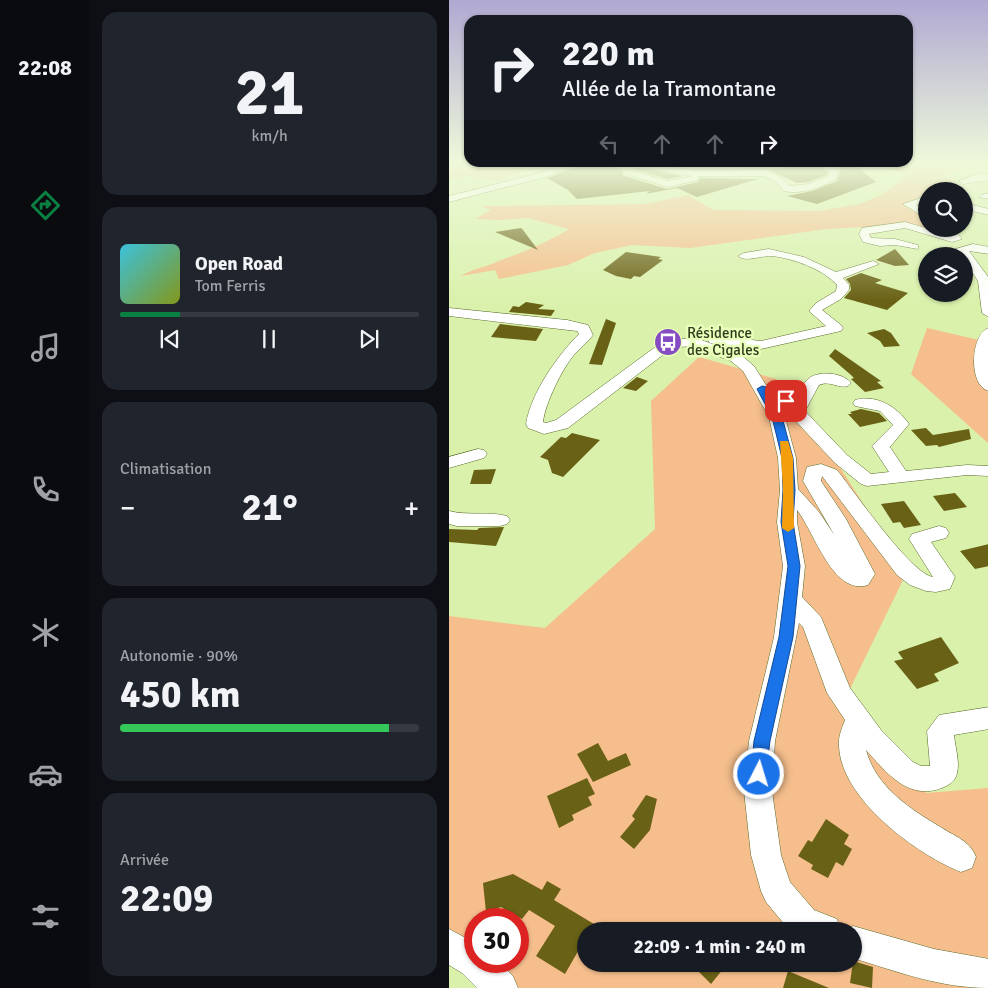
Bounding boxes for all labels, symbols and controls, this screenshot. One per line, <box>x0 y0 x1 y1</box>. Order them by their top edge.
text: 220 m <box>562 32 655 75</box>
icon: right <box>479 35 544 100</box>
text: 21 <box>234 53 305 133</box>
text: 22:08 <box>18 54 72 81</box>
text: Allée de la Tramontane <box>562 75 776 102</box>
text: km/h <box>251 126 288 146</box>
icon: left <box>595 130 623 158</box>
icon: ahead <box>648 130 676 158</box>
icon: ahead <box>701 130 729 158</box>
icon: right <box>754 130 782 158</box>
map controls <box>918 182 973 302</box>
button: search <box>918 182 973 237</box>
icon: directions <box>28 188 63 223</box>
button: layers <box>918 247 973 302</box>
text: Open Road <box>195 252 283 276</box>
text: Tom Ferris <box>195 276 265 296</box>
place label: Résidence des Cigales <box>687 324 760 359</box>
icon: previous <box>156 325 184 353</box>
icon: pause <box>255 325 283 353</box>
icon: next <box>355 325 383 353</box>
bus stop icon: Résidence des Cigales <box>653 327 683 357</box>
icon: music <box>28 330 63 365</box>
pin <box>765 380 807 422</box>
icon: arrive <box>772 387 800 415</box>
text: Climatisation <box>120 459 211 479</box>
icon: phone <box>28 472 63 507</box>
text: 21° <box>241 484 298 531</box>
text: − <box>120 491 135 525</box>
text: + <box>404 491 419 525</box>
icon: climate <box>28 615 63 650</box>
text: Autonomie · 90% <box>120 646 238 666</box>
text: 450 km <box>120 671 241 718</box>
position arrow <box>732 747 784 799</box>
icon: car <box>28 757 63 792</box>
text: Arrivée <box>120 850 169 870</box>
text: 22:09 <box>120 875 213 922</box>
icon: filters <box>28 899 63 934</box>
speed limit sign: 30 <box>464 908 529 973</box>
text: 22:09 · 1 min · 240 m <box>633 935 806 959</box>

